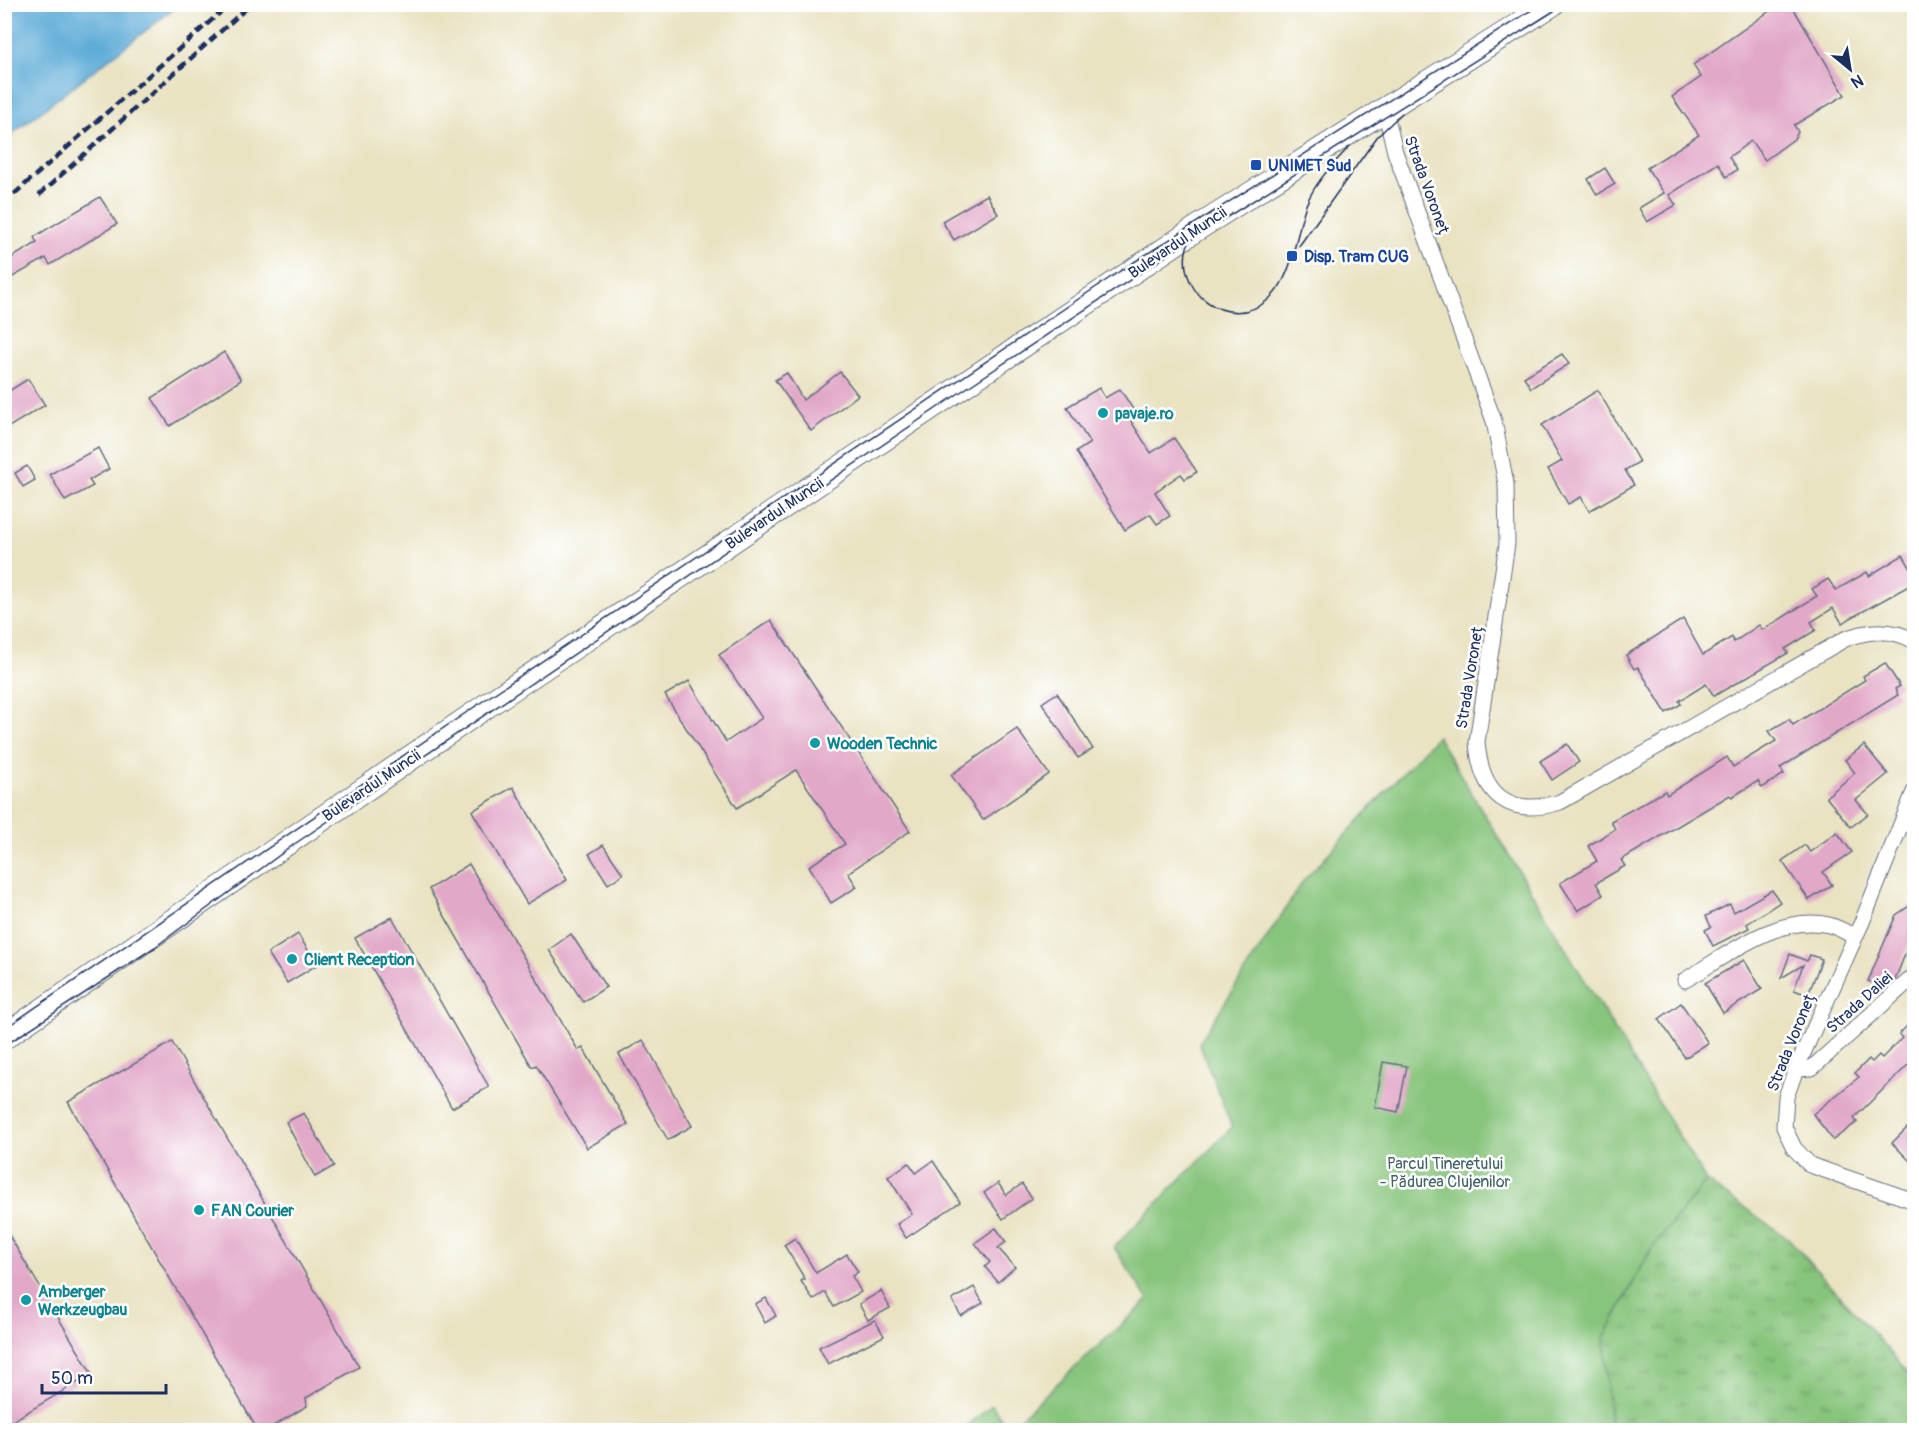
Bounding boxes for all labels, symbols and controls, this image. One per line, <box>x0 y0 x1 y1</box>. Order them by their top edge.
north arrow <box>1820 39 1880 99</box>
text: N <box>1847 70 1867 93</box>
street label: Strada Voroneț <box>1399 133 1455 240</box>
place label: UNIMET Sud <box>1268 156 1351 176</box>
marker: UNIMET Sud <box>1249 158 1263 172</box>
street label: Bulevardul Muncii <box>1125 202 1231 283</box>
place label: Disp. Tram CUG <box>1304 247 1409 267</box>
marker: Disp. Tram CUG <box>1285 249 1299 263</box>
place label: pavaje.ro <box>1115 404 1174 424</box>
marker: pavaje.ro <box>1096 406 1110 420</box>
street label: Bulevardul Muncii <box>722 473 828 554</box>
street label: Strada Voroneț <box>1452 622 1488 730</box>
place label: Wooden Technic <box>827 734 937 754</box>
marker: Wooden Technic <box>808 736 822 750</box>
street label: Bulevardul Muncii <box>319 745 425 826</box>
place label: Client Reception <box>304 950 414 970</box>
marker: Client Reception <box>285 952 299 966</box>
street label: Strada Daliei <box>1822 968 1897 1038</box>
street label: Strada Voroneț <box>1763 988 1821 1094</box>
park label: Parcul Tineretului - Pădurea Clujenilor <box>1380 1154 1511 1192</box>
place label: FAN Courier <box>211 1201 294 1221</box>
marker: FAN Courier <box>192 1203 206 1217</box>
place label: Amberger Werkzeugbau <box>38 1282 127 1320</box>
marker: Amberger Werkzeugbau <box>19 1293 33 1307</box>
scale bar <box>42 1357 166 1395</box>
text: 50 m <box>51 1367 93 1390</box>

